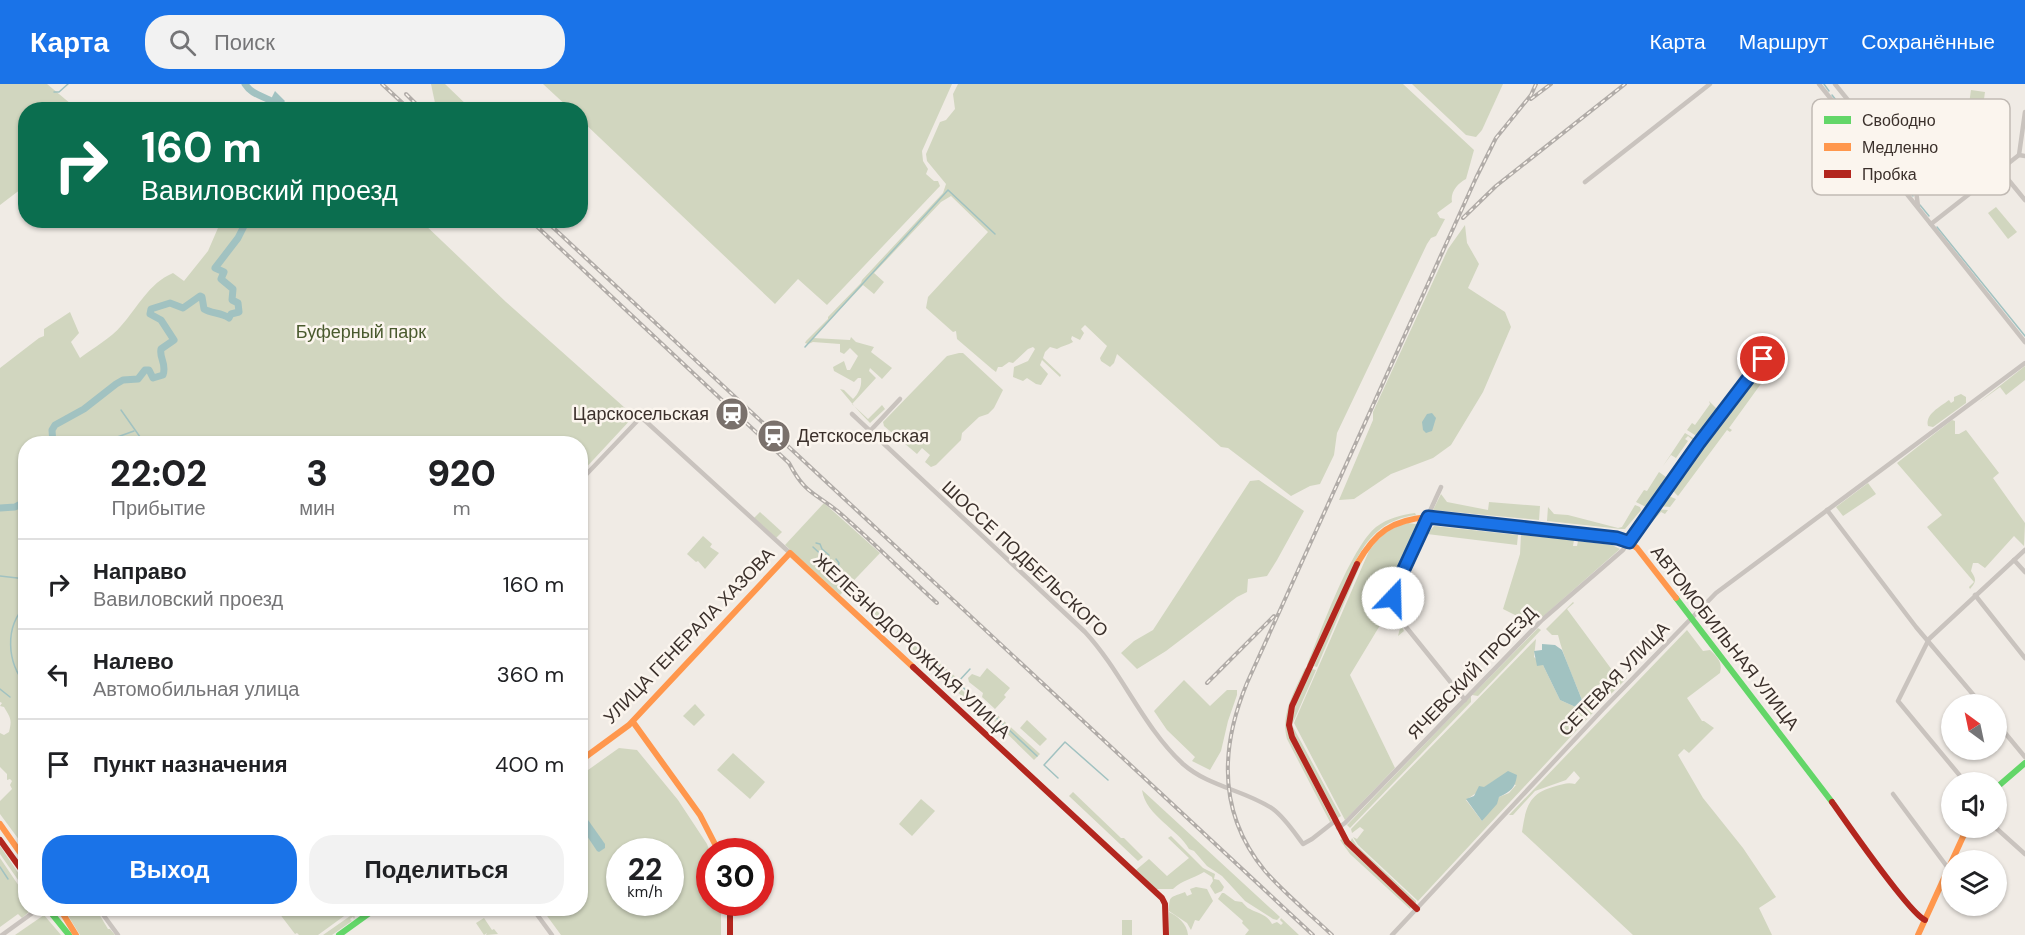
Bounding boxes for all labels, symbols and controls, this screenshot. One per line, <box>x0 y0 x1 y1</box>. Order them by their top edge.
search box <box>145 15 565 69</box>
text: Карта <box>30 24 109 61</box>
icon: search <box>166 26 199 59</box>
text: Поиск <box>214 28 275 57</box>
text: Карта <box>1650 28 1706 56</box>
text: Маршрут <box>1739 28 1828 56</box>
text: Сохранённые <box>1861 28 1995 56</box>
legend <box>1812 99 2010 195</box>
text: Свободно <box>1862 110 1936 131</box>
text: 160 m <box>141 120 262 175</box>
icon: right <box>42 126 120 204</box>
text: Медленно <box>1862 137 1938 158</box>
text: Пробка <box>1862 164 1917 185</box>
text: Вавиловский проезд <box>141 173 398 208</box>
park label: Буферный парк <box>296 320 426 344</box>
pin <box>1737 333 1788 384</box>
icon: arrive <box>1746 342 1779 375</box>
station icon: Царскосельская <box>714 396 750 432</box>
place label: Царскосельская <box>573 402 709 426</box>
station icon: Детскосельская <box>756 418 792 454</box>
place label: Детскосельская <box>797 424 929 448</box>
text: 22:02 <box>110 450 207 497</box>
text: 3 <box>306 450 328 497</box>
text: 920 <box>427 450 496 497</box>
street label: ШОССЕ ПОДБЕЛЬСКОГО <box>937 476 1113 642</box>
text: Прибытие <box>112 495 206 521</box>
text: мин <box>299 495 335 521</box>
text: m <box>453 495 470 521</box>
street label: АВТОМОБИЛЬНАЯ УЛИЦА <box>1645 541 1805 735</box>
street label: УЛИЦА ГЕНЕРАЛА ХАЗОВА <box>598 543 780 729</box>
street label: ЖЕЛЕЗНОДОРОЖНАЯ УЛИЦА <box>808 548 1016 744</box>
text: Направо <box>93 557 187 586</box>
position arrow <box>1361 566 1425 630</box>
icon: right <box>42 568 75 601</box>
text: 160 m <box>503 570 564 599</box>
text: Вавиловский проезд <box>93 586 283 612</box>
street label: ЯЧЕВСКИЙ ПРОЕЗД <box>1402 601 1542 745</box>
street label: СЕТЕВАЯ УЛИЦА <box>1553 617 1675 741</box>
text: Налево <box>93 647 174 676</box>
icon: left <box>42 658 75 691</box>
text: 360 m <box>497 660 564 689</box>
text: Автомобильная улица <box>93 676 299 702</box>
north arrow <box>1941 694 2007 760</box>
map controls <box>1941 694 2007 916</box>
icon: arrive <box>42 748 75 781</box>
text: Пункт назначения <box>93 750 288 779</box>
text: 400 m <box>495 750 564 779</box>
button: sound <box>1941 772 2007 838</box>
button: Выход <box>42 835 297 904</box>
button: Поделиться <box>309 835 564 904</box>
speed limit sign: 30 <box>696 838 774 916</box>
text: 22 <box>628 850 662 889</box>
button: layers <box>1941 850 2007 916</box>
text: km/h <box>627 882 663 902</box>

